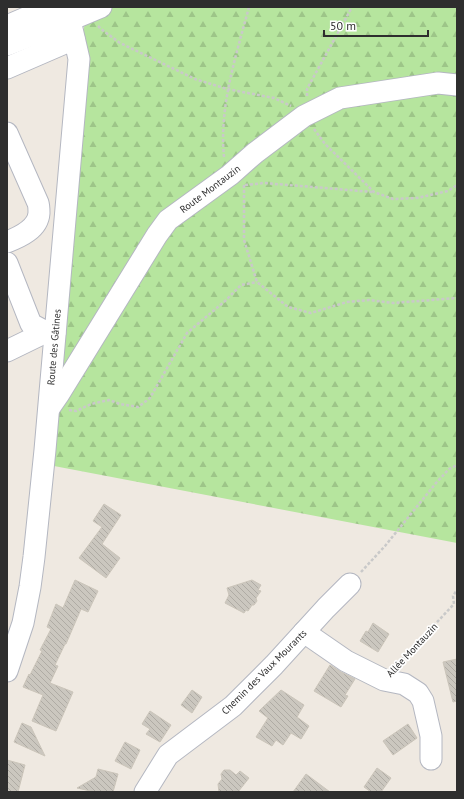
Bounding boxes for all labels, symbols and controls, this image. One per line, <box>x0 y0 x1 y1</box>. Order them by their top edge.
scale bar <box>324 12 428 38</box>
text: 50 m <box>330 18 356 33</box>
street label: Route Montauzin <box>177 162 243 216</box>
street label: Route des Gâtines <box>44 308 64 386</box>
street label: Allée Montauzin <box>384 620 440 680</box>
street label: Chemin des Vaux Mourants <box>219 627 309 717</box>

